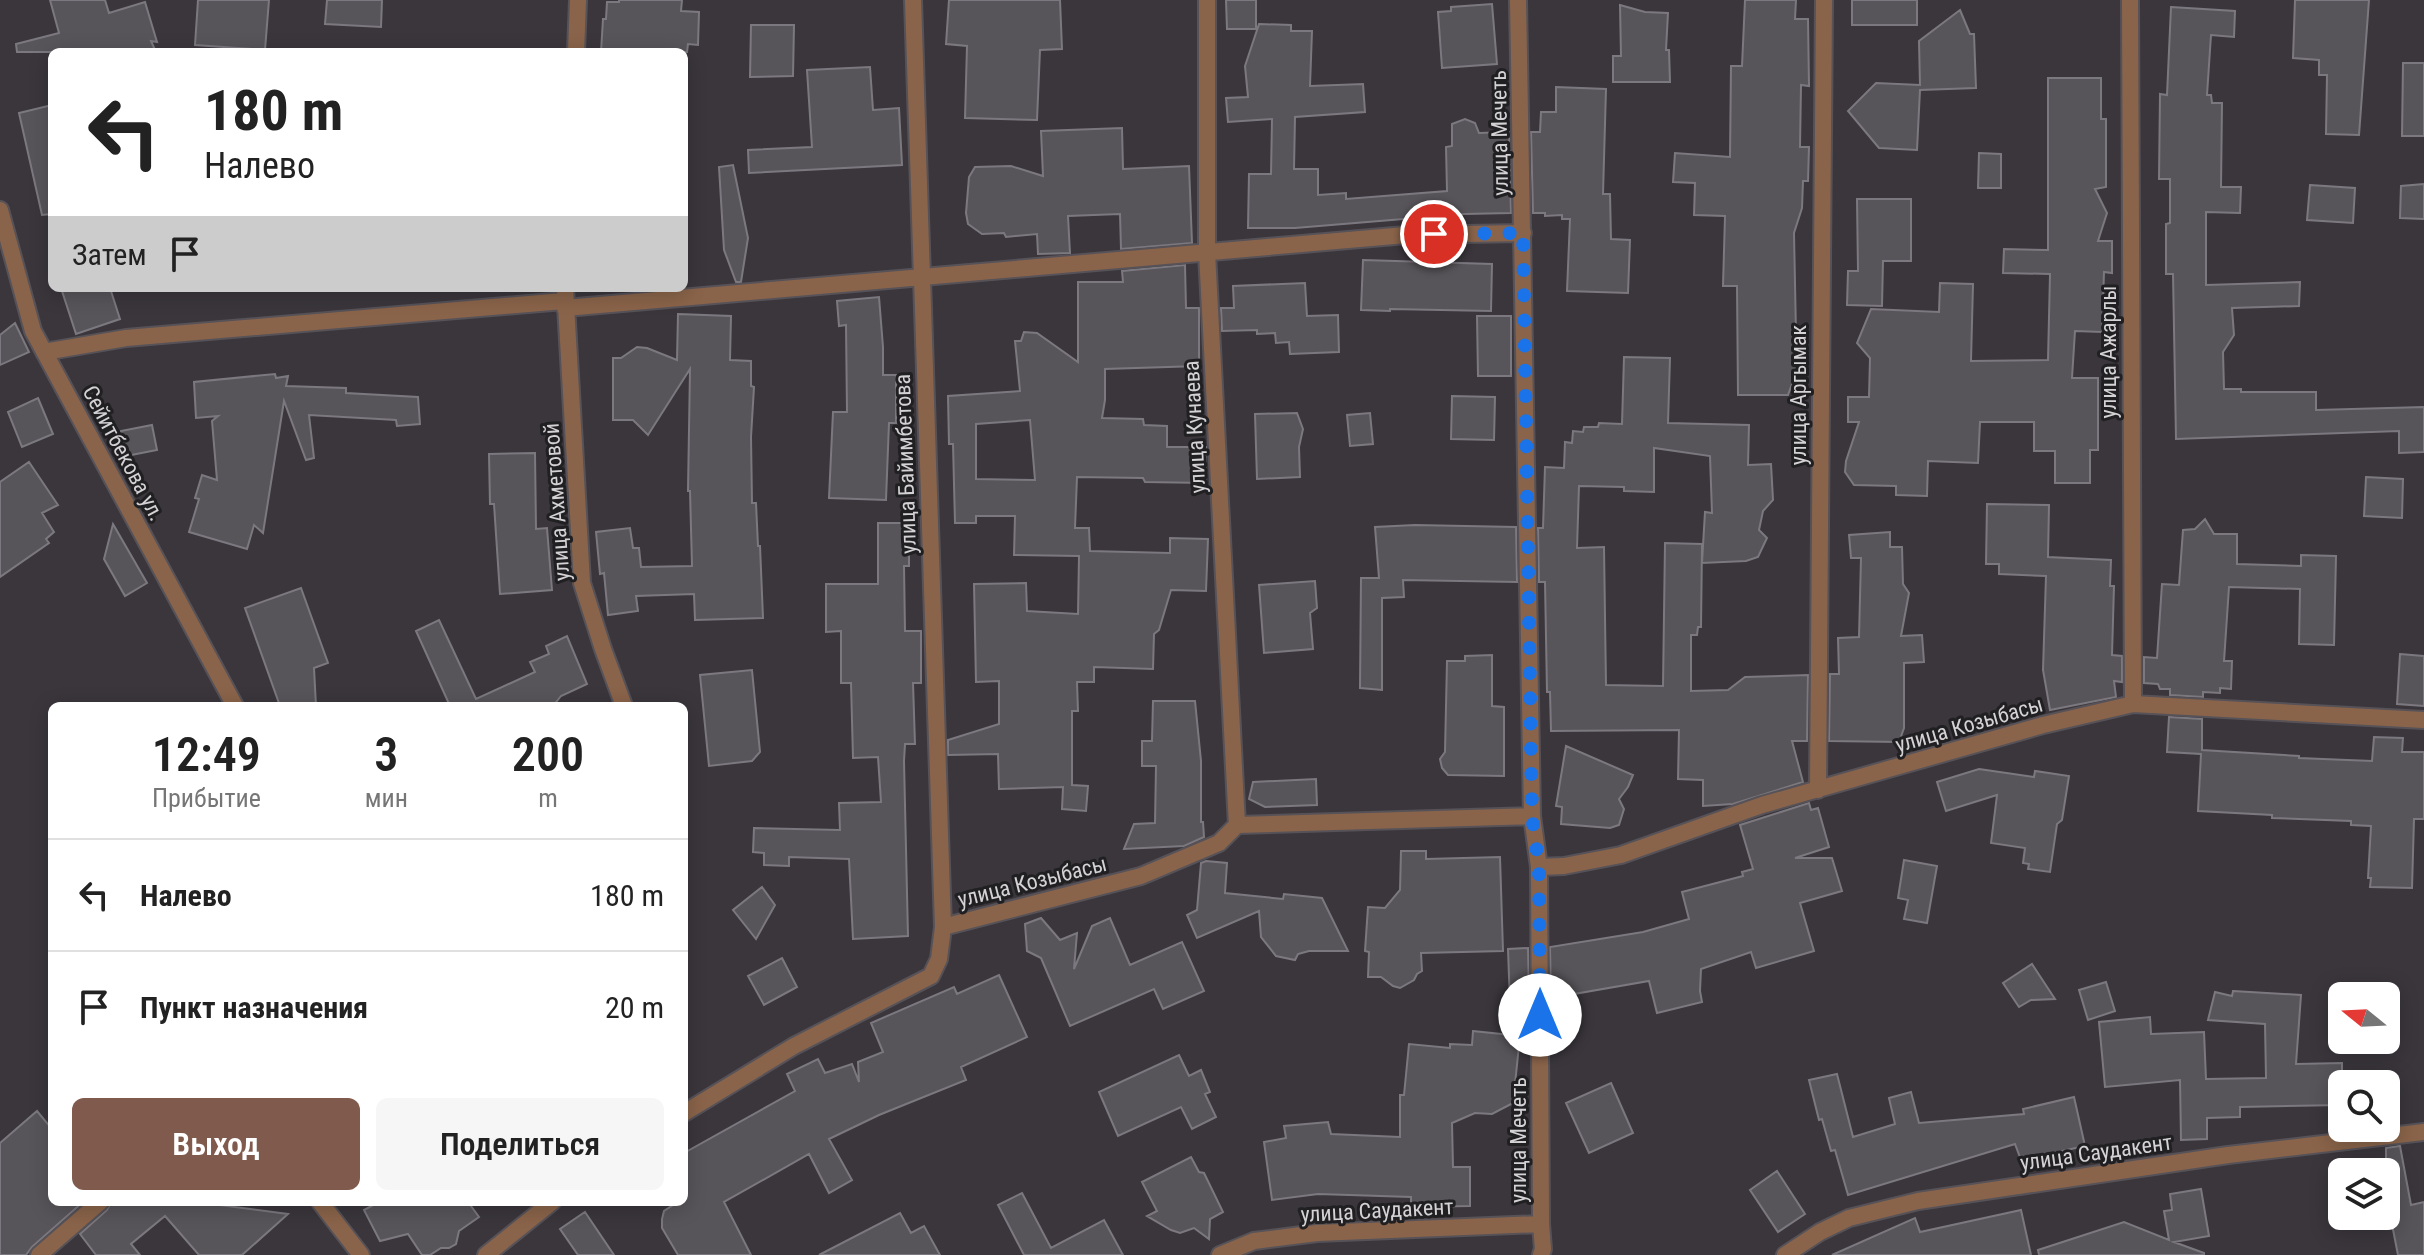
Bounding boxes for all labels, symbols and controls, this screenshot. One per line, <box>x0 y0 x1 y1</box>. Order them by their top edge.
street label: улица Мечеть <box>1486 70 1513 196</box>
text: 180 m <box>204 78 343 144</box>
icon: left <box>72 80 176 184</box>
text: Налево <box>204 145 315 187</box>
pin <box>1400 200 1468 268</box>
icon: arrive <box>1412 212 1456 256</box>
icon: arrive <box>163 232 207 276</box>
text: Затем <box>72 237 147 272</box>
street label: улица Ажарлы <box>2096 286 2121 418</box>
street label: улица Аргымак <box>1786 324 1811 465</box>
street label: улица Кунаева <box>1179 360 1210 494</box>
street label: улица Байимбетова <box>890 374 921 554</box>
street label: Сейитбекова ул. <box>77 381 170 525</box>
street label: улица Ахметовой <box>539 422 574 582</box>
street label: улица Козыбасы <box>1892 691 2046 758</box>
text: 12:49 <box>152 726 261 783</box>
text: 3 <box>374 726 398 783</box>
text: 200 <box>512 726 584 783</box>
text: Прибытие <box>152 783 261 813</box>
text: мин <box>365 783 408 813</box>
text: m <box>538 783 558 813</box>
street label: улица Козыбасы <box>955 851 1109 912</box>
icon: left <box>72 873 116 917</box>
text: Налево <box>140 878 232 913</box>
text: 180 m <box>590 878 664 913</box>
position arrow <box>1498 973 1582 1057</box>
north arrow <box>2328 982 2400 1054</box>
map controls <box>2328 982 2400 1230</box>
icon: arrive <box>72 985 116 1029</box>
text: Пункт назначения <box>140 990 368 1025</box>
text: 20 m <box>605 990 664 1025</box>
button: search <box>2328 1070 2400 1142</box>
street label: улица Мечеть <box>1506 1077 1531 1203</box>
button: Выход <box>72 1098 360 1190</box>
button: Поделиться <box>376 1098 664 1190</box>
street label: улица Саудакент <box>2018 1129 2174 1176</box>
button: layers <box>2328 1158 2400 1230</box>
street label: улица Саудакент <box>1300 1194 1454 1227</box>

